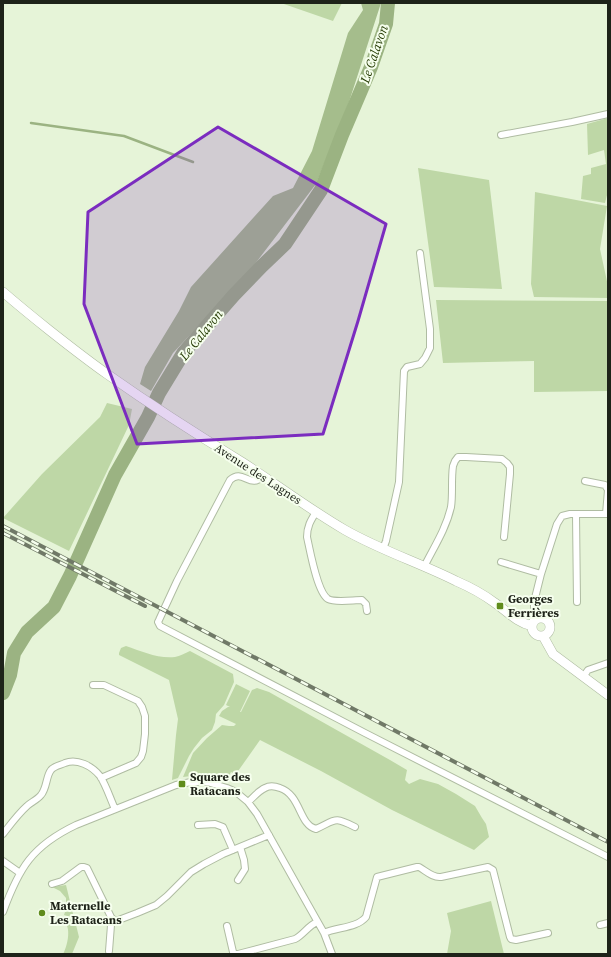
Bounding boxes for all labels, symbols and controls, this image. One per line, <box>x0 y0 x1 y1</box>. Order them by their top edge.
water label: Le Calavon <box>356 22 392 86</box>
water label: Le Calavon <box>175 306 227 365</box>
street label: Avenue des Lagnes <box>211 440 305 508</box>
place label: Georges Ferrières <box>508 591 559 621</box>
marker: Georges Ferrières <box>495 601 505 611</box>
place label: Square des Ratacans <box>190 769 251 799</box>
marker: Square des Ratacans <box>177 779 187 789</box>
place label: Maternelle Les Ratacans <box>50 898 122 928</box>
marker: Maternelle Les Ratacans <box>37 908 47 918</box>

